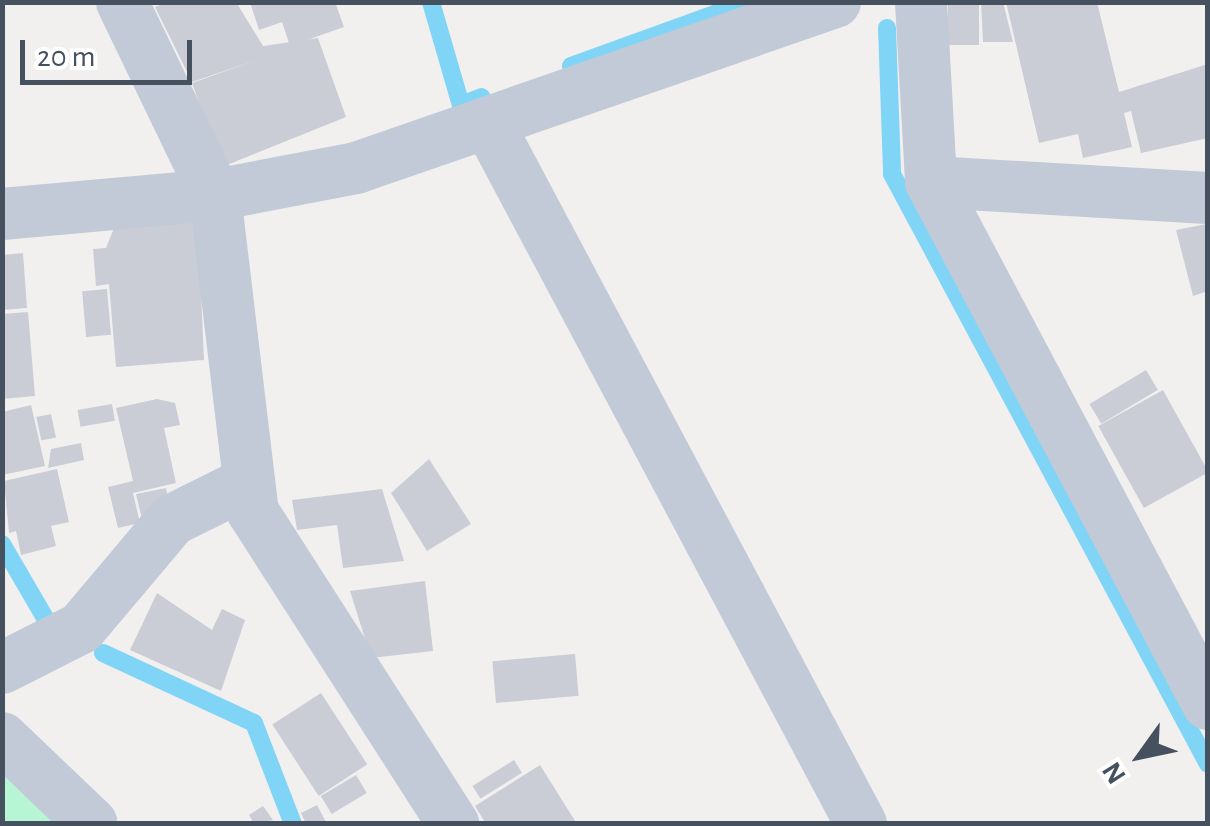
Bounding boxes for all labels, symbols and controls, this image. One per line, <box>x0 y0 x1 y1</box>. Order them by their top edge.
scale bar <box>25 20 198 82</box>
text: 20 m <box>37 42 95 72</box>
north arrow <box>1090 706 1190 806</box>
text: N <box>1098 757 1132 788</box>

